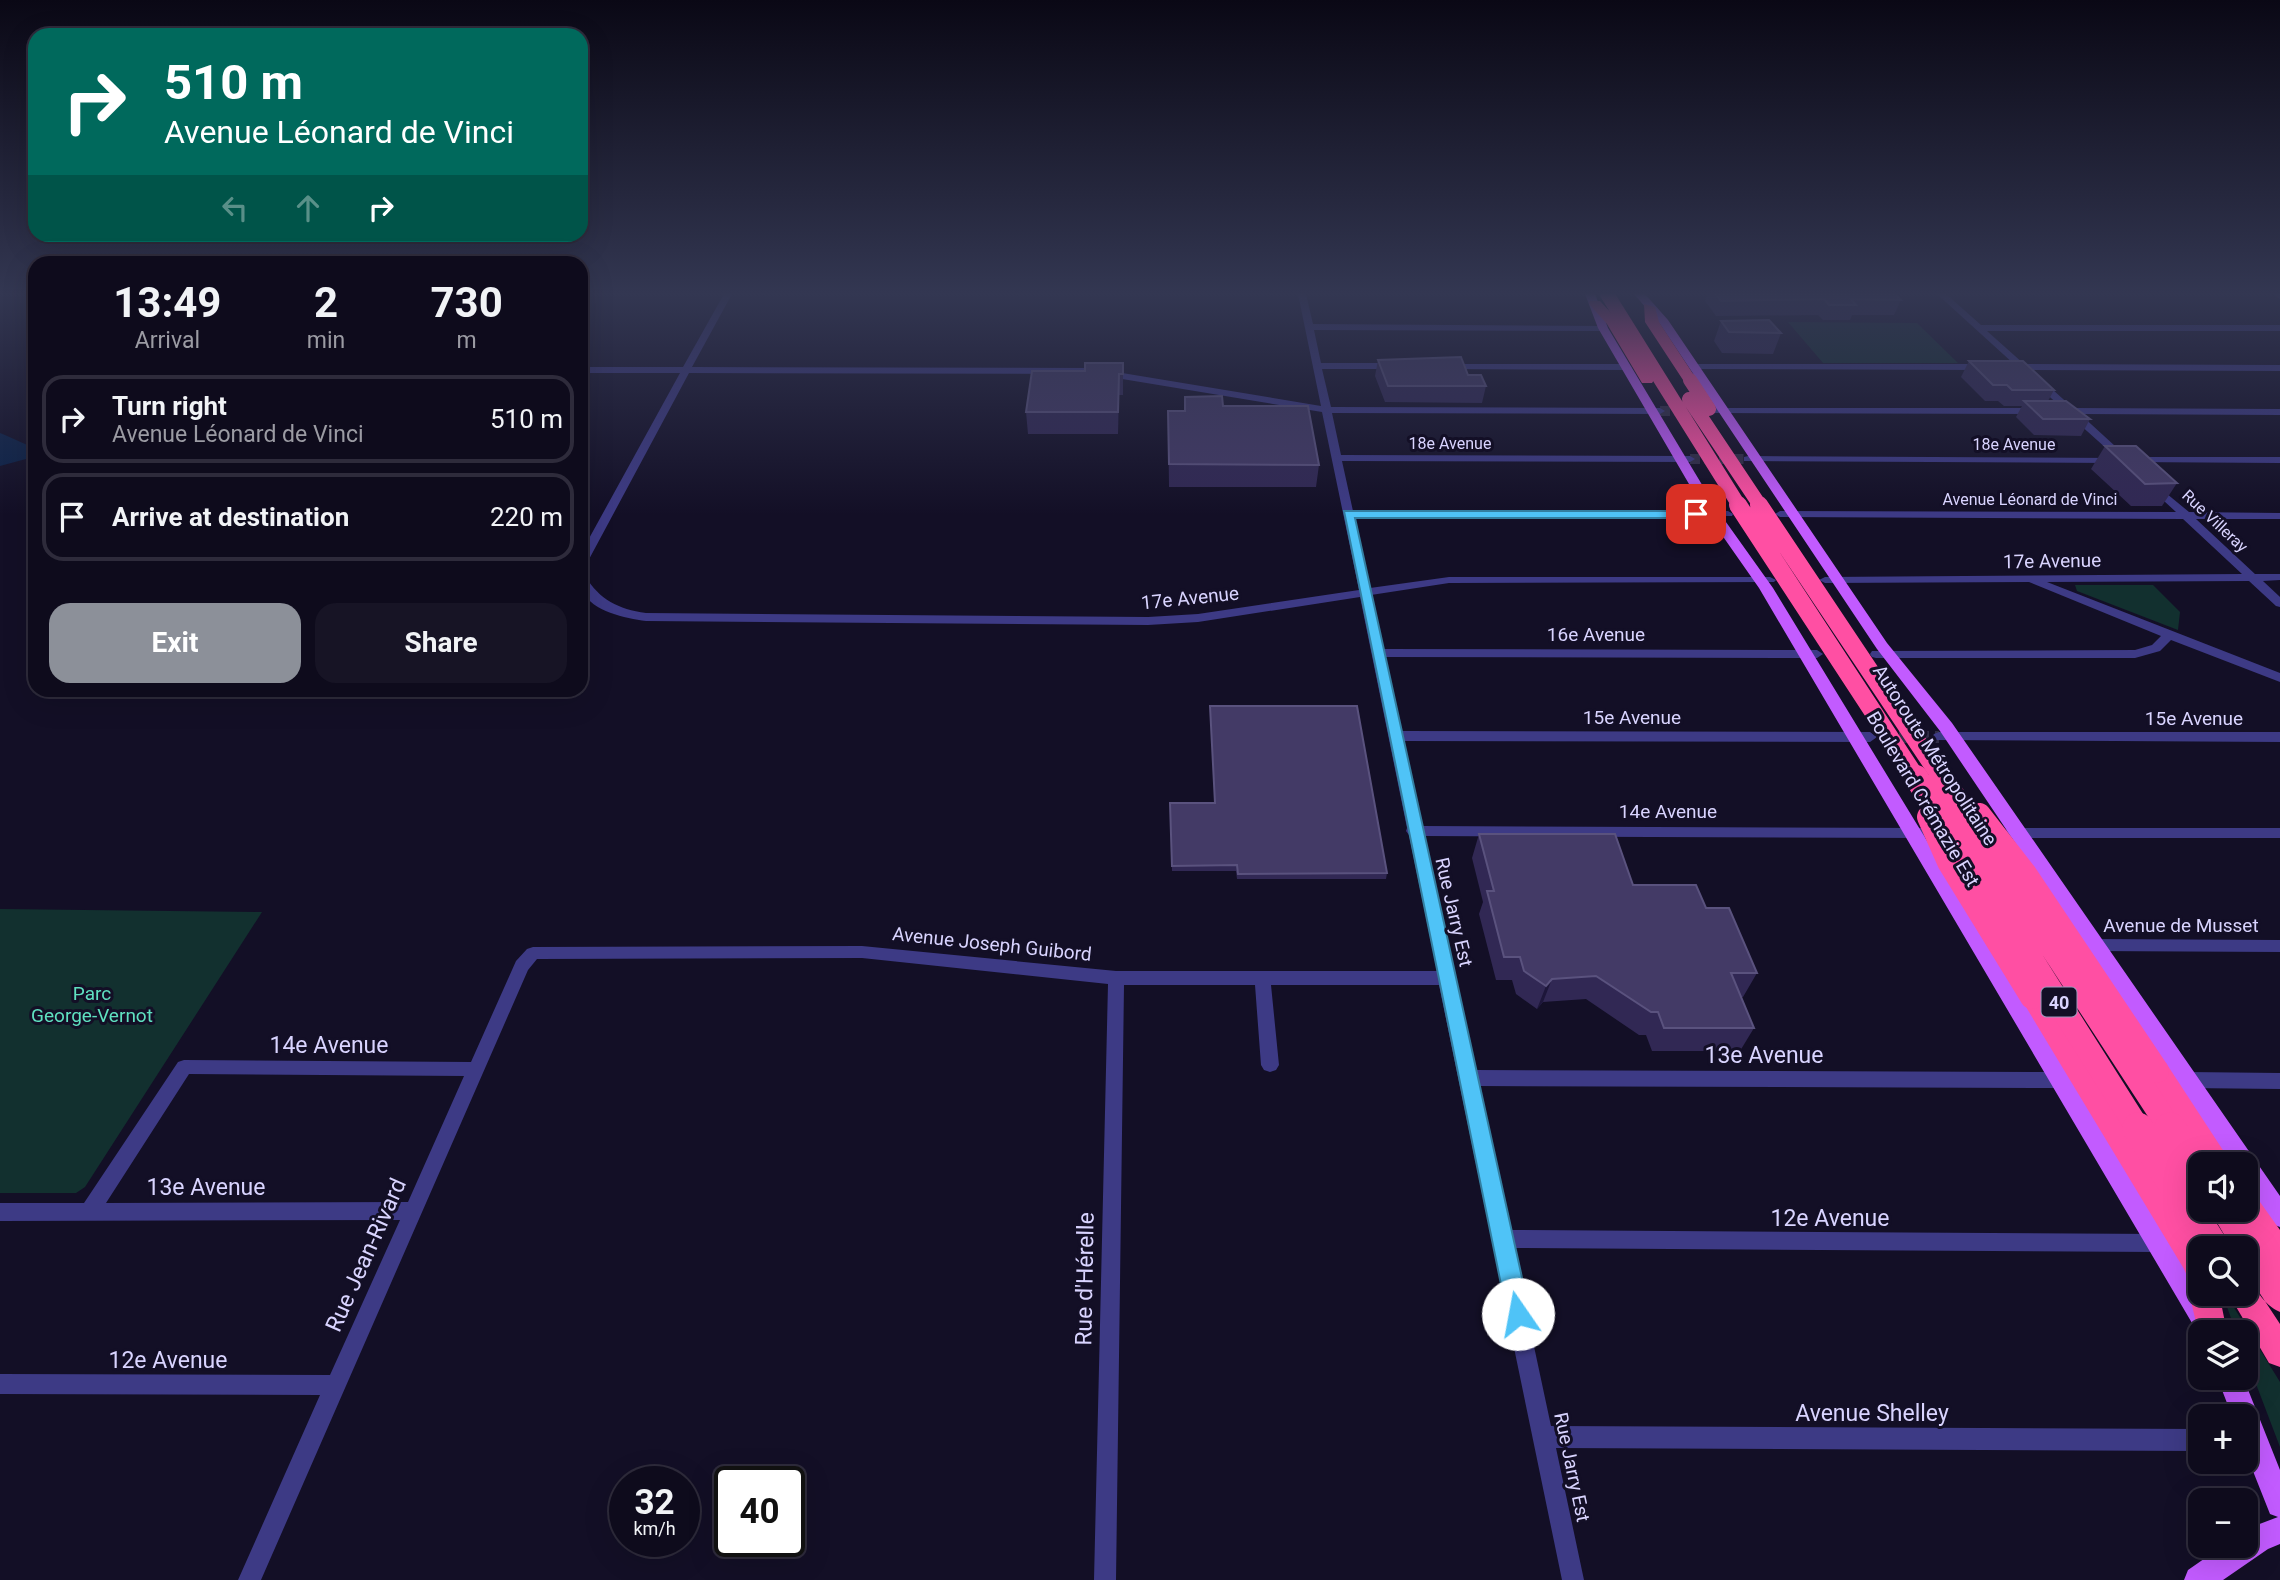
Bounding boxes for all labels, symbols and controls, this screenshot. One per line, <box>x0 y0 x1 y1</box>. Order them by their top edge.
text: 510 m <box>164 54 303 111</box>
icon: right <box>49 56 140 147</box>
text: Avenue Léonard de Vinci <box>164 113 514 151</box>
icon: left <box>216 189 254 227</box>
icon: ahead <box>289 189 327 227</box>
icon: right <box>362 189 400 227</box>
text: 13:49 <box>113 278 221 327</box>
text: 2 <box>314 278 338 327</box>
text: 730 <box>430 278 503 327</box>
text: Arrival <box>135 327 200 354</box>
text: min <box>307 327 345 354</box>
text: m <box>457 327 477 354</box>
text: Turn right <box>112 391 227 421</box>
icon: right <box>53 400 91 438</box>
text: 510 m <box>490 404 563 434</box>
text: Avenue Léonard de Vinci <box>112 421 364 448</box>
street label: 18e Avenue <box>1409 434 1491 453</box>
street label: 18e Avenue <box>1973 435 2055 454</box>
pin <box>1666 484 1726 544</box>
street label: Rue Villeray <box>2178 486 2252 556</box>
street label: Avenue Léonard de Vinci <box>1943 490 2117 509</box>
icon: arrive <box>1677 495 1715 533</box>
icon: arrive <box>53 498 91 536</box>
text: Arrive at destination <box>112 502 349 532</box>
text: 220 m <box>490 502 563 532</box>
street label: 17e Avenue <box>2003 549 2101 573</box>
street label: 17e Avenue <box>1140 581 1240 615</box>
button: Exit <box>49 603 301 683</box>
button: Share <box>315 603 567 683</box>
street label: 16e Avenue <box>1547 623 1645 646</box>
street label: Autoroute Métropolitaine <box>1868 660 2002 850</box>
street label: 15e Avenue <box>1583 706 1681 729</box>
street label: Boulevard Crémazie Est <box>1862 707 1984 891</box>
street label: 15e Avenue <box>2145 707 2243 730</box>
street label: 14e Avenue <box>1619 800 1717 823</box>
street label: Rue Jarry Est <box>1430 855 1478 969</box>
street label: Avenue de Musset <box>2103 914 2259 937</box>
street label: Avenue Joseph Guibord <box>891 922 1093 966</box>
park label: Parc George-Vernot <box>31 982 153 1027</box>
road number: 40 <box>2042 987 2076 1016</box>
street label: 14e Avenue <box>270 1032 388 1059</box>
street label: 13e Avenue <box>1705 1042 1823 1069</box>
map controls <box>2188 1152 2258 1558</box>
button: sound <box>2188 1152 2258 1222</box>
street label: 13e Avenue <box>147 1174 265 1201</box>
street label: Rue Jean-Rivard <box>320 1174 412 1336</box>
street label: 12e Avenue <box>1771 1205 1889 1232</box>
street label: Rue d'Hérelle <box>1070 1212 1100 1346</box>
button: search <box>2188 1236 2258 1306</box>
position arrow <box>1481 1277 1555 1351</box>
button: layers <box>2188 1320 2258 1390</box>
street label: 12e Avenue <box>109 1347 227 1374</box>
street label: Avenue Shelley <box>1795 1400 1949 1427</box>
button: + <box>2188 1404 2258 1474</box>
street label: Rue Jarry Est <box>1549 1410 1595 1524</box>
speed limit sign: 40 <box>714 1466 805 1557</box>
text: 32 <box>634 1482 675 1523</box>
button: − <box>2188 1488 2258 1558</box>
text: km/h <box>633 1518 676 1539</box>

